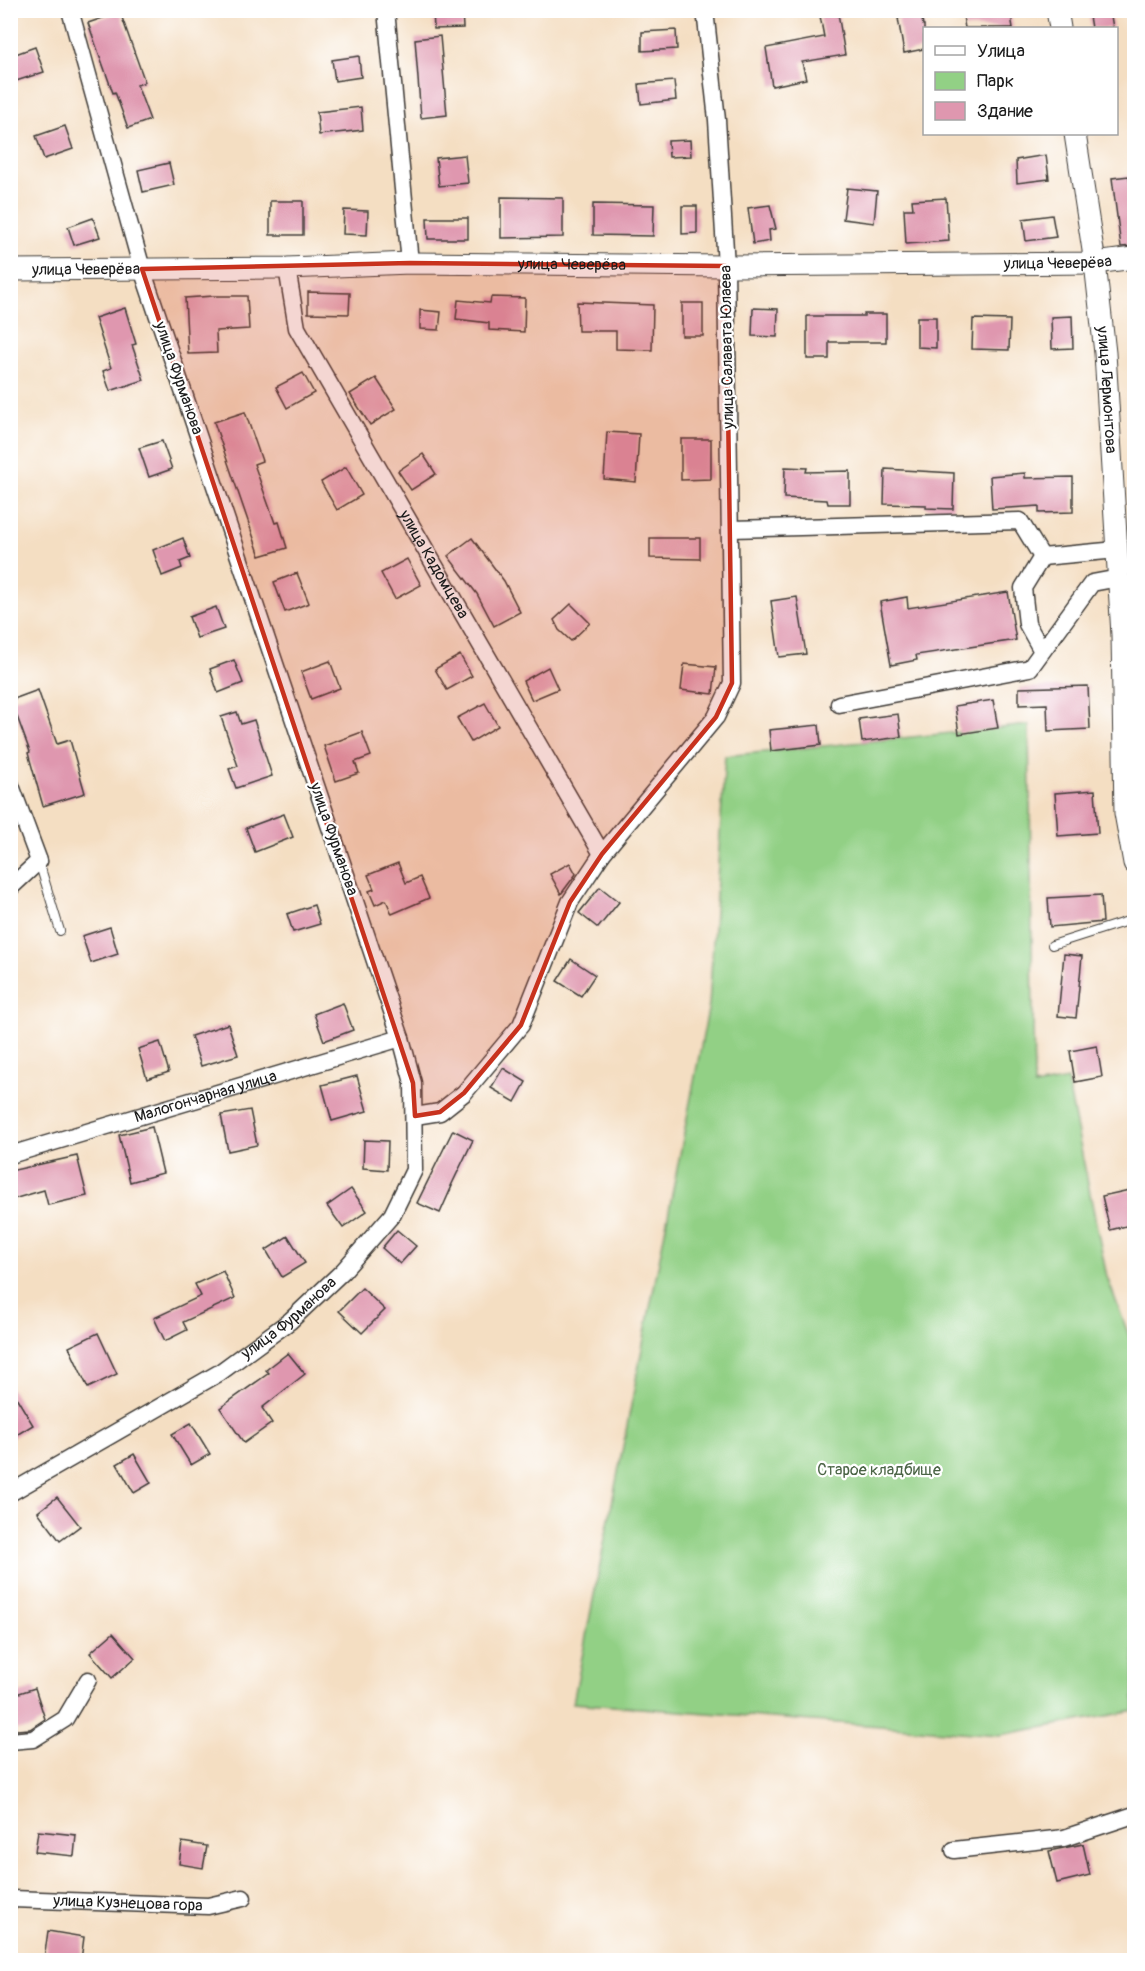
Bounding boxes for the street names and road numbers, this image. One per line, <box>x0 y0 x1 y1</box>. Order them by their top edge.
street label: улица Чеверёва <box>1003 251 1113 274</box>
street label: улица Чеверёва <box>517 254 626 275</box>
street label: улица Чеверёва <box>31 259 140 280</box>
street label: улица Салавата Юлаева <box>716 265 738 430</box>
street label: улица Фурманова <box>150 318 208 437</box>
street label: улица Лермонтова <box>1092 324 1121 454</box>
street label: улица Кадомцева <box>394 506 473 622</box>
street label: улица Фурманова <box>305 779 363 898</box>
street label: Малогончарная улица <box>132 1066 279 1127</box>
street label: улица Фурманова <box>236 1272 341 1364</box>
street label: улица Кузнецова гора <box>52 1890 203 1916</box>

